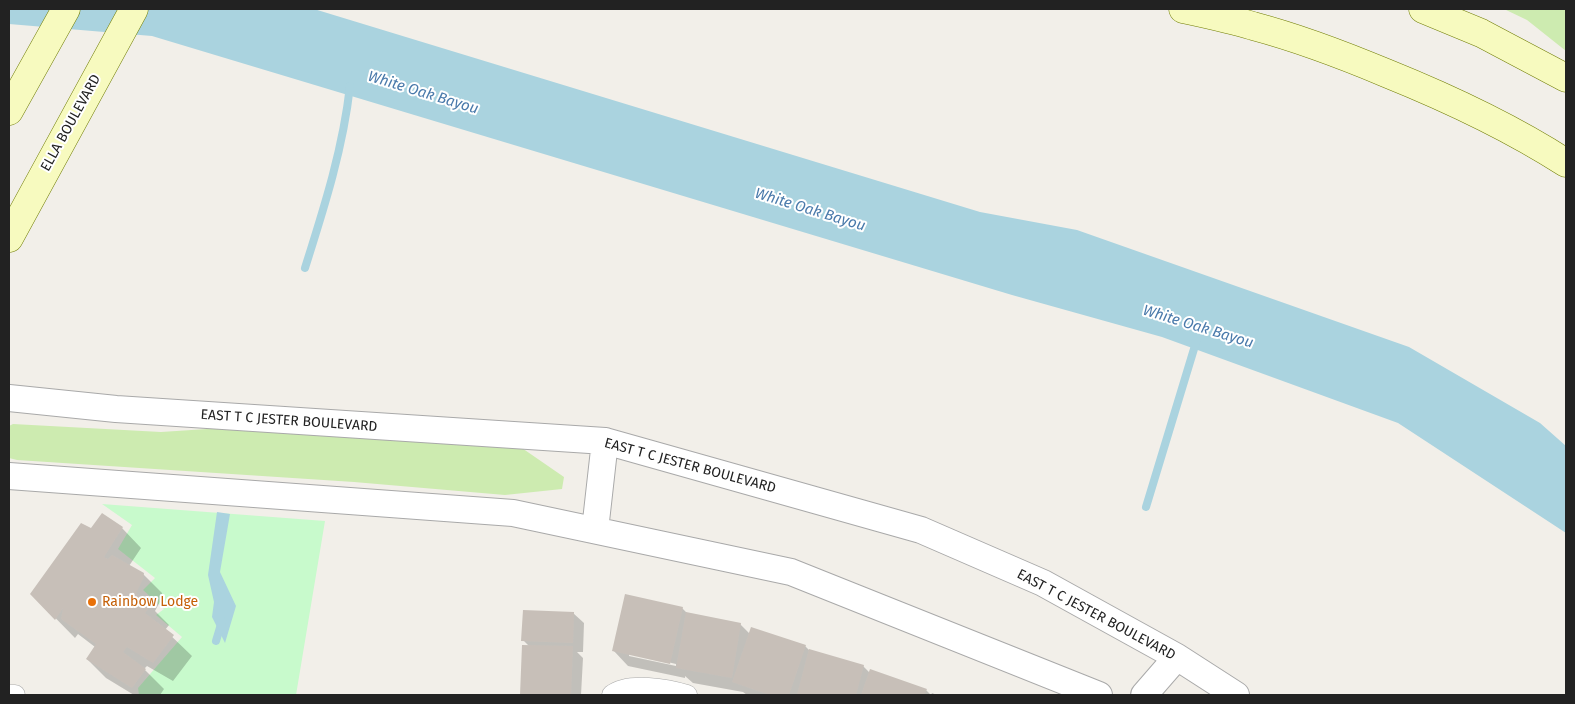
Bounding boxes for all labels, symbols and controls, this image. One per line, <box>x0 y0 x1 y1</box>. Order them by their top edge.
water label: White Oak Bayou <box>365 68 481 118</box>
street label: ELLA BOULEVARD <box>37 72 105 174</box>
water label: White Oak Bayou <box>752 185 868 235</box>
water label: White Oak Bayou <box>1140 302 1256 352</box>
street label: EAST T C JESTER BOULEVARD <box>200 406 378 436</box>
street label: EAST T C JESTER BOULEVARD <box>602 435 778 497</box>
street label: EAST T C JESTER BOULEVARD <box>1014 566 1178 664</box>
place label: Rainbow Lodge <box>102 594 198 610</box>
marker: Rainbow Lodge <box>86 596 98 608</box>

